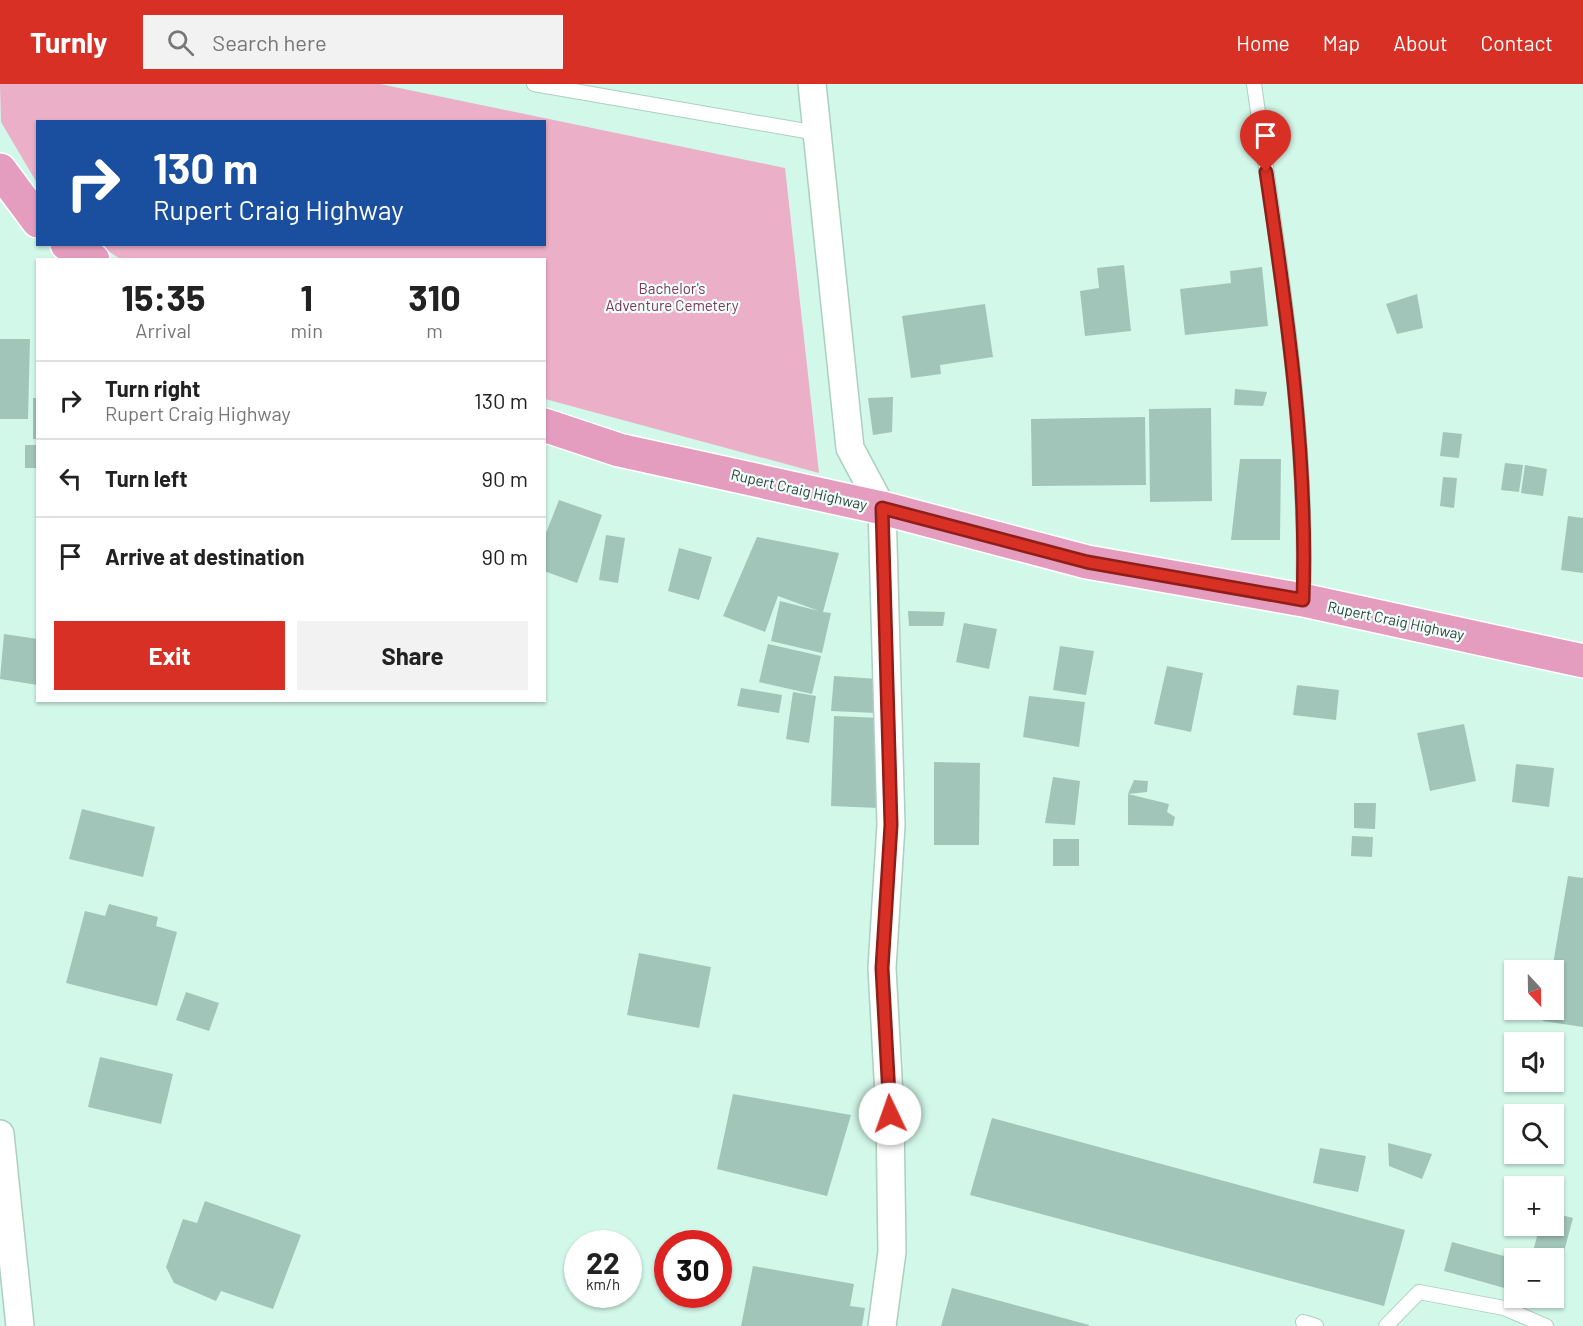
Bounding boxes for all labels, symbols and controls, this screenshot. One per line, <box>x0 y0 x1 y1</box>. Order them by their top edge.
search box <box>143 15 563 69</box>
text: Turnly <box>30 25 107 59</box>
icon: search <box>164 26 197 59</box>
text: Search here <box>212 29 327 55</box>
text: Home <box>1236 30 1290 55</box>
text: Map <box>1323 30 1360 55</box>
text: About <box>1393 30 1448 55</box>
text: Contact <box>1481 30 1553 55</box>
pin <box>1240 110 1291 172</box>
icon: arrive <box>1249 119 1282 152</box>
text: 130 m <box>153 142 258 192</box>
icon: right <box>54 144 132 222</box>
text: Rupert Craig Highway <box>153 193 404 225</box>
text: 15:35 <box>121 275 205 318</box>
text: 1 <box>300 275 313 318</box>
text: 310 <box>408 275 461 318</box>
park label: Bachelor's Adventure Cemetery <box>605 279 739 314</box>
text: Arrival <box>135 318 191 342</box>
text: min <box>291 318 323 342</box>
text: m <box>426 318 443 342</box>
text: Turn right <box>105 375 200 401</box>
icon: right <box>54 384 87 417</box>
text: 130 m <box>474 387 528 413</box>
text: Rupert Craig Highway <box>105 401 291 425</box>
icon: left <box>54 462 87 495</box>
text: Turn left <box>105 465 188 491</box>
text: 90 m <box>482 465 528 491</box>
street label: Rupert Craig Highway <box>729 465 869 513</box>
icon: arrive <box>54 540 87 573</box>
text: Arrive at destination <box>105 543 304 569</box>
text: 90 m <box>482 543 528 569</box>
street label: Rupert Craig Highway <box>1326 597 1466 643</box>
button: Exit <box>54 621 285 690</box>
button: Share <box>297 621 528 690</box>
north arrow <box>1504 960 1564 1020</box>
map controls <box>1504 960 1564 1308</box>
button: sound <box>1504 1032 1564 1092</box>
position arrow <box>858 1082 922 1146</box>
button: search <box>1504 1104 1564 1164</box>
button: + <box>1504 1176 1564 1236</box>
speed limit sign: 30 <box>654 1230 732 1308</box>
text: 22 <box>586 1244 620 1280</box>
button: − <box>1504 1248 1564 1308</box>
text: km/h <box>586 1275 620 1293</box>

